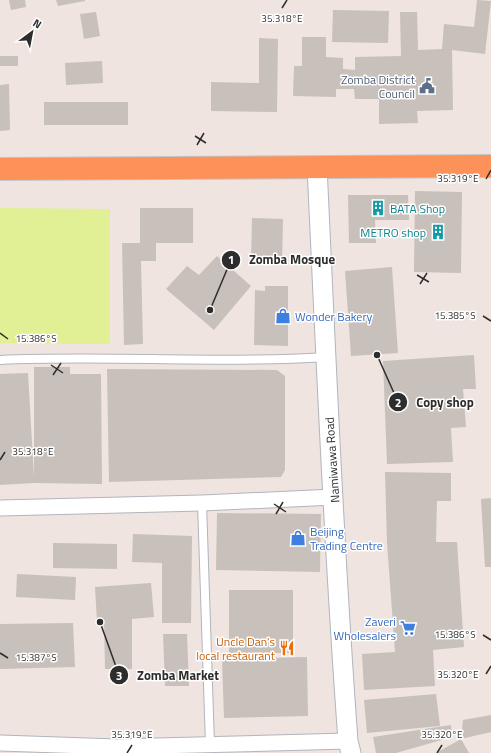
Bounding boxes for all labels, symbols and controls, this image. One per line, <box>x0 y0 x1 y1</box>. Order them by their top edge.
text: 35.318°E <box>261 11 303 26</box>
north arrow <box>12 12 52 52</box>
text: N <box>30 15 45 32</box>
place label: Zomba District Council <box>341 70 416 103</box>
public building icon: Zomba District Council <box>418 77 436 95</box>
text: 35.319°E <box>437 171 479 186</box>
building icon: BATA Shop <box>369 199 387 217</box>
place label: BATA Shop <box>390 199 445 218</box>
place label: METRO shop <box>360 223 426 242</box>
building icon: METRO shop <box>429 223 447 241</box>
callout: Zomba Mosque <box>221 247 343 272</box>
text: Zomba Mosque <box>249 249 335 269</box>
text: 1 <box>228 250 234 269</box>
shop icon: Wonder Bakery <box>274 307 292 325</box>
place label: Wonder Bakery <box>295 307 373 326</box>
text: 15.385°S <box>434 308 476 323</box>
text: 15.386°S <box>15 331 57 346</box>
callout: Copy shop <box>388 390 482 415</box>
text: Copy shop <box>416 392 474 412</box>
text: 2 <box>395 393 401 412</box>
street label: Namiwawa Road <box>320 417 344 503</box>
text: 35.318°E <box>12 444 54 459</box>
place label: Beijing Trading Centre <box>310 522 383 555</box>
shop icon: Beijing Trading Centre <box>289 529 307 547</box>
place label: Zaveri Wholesalers <box>334 612 396 645</box>
supermarket icon: Zaveri Wholesalers <box>399 619 417 637</box>
text: 15.386°S <box>434 627 476 642</box>
place label: Uncle Dan's local restaurant <box>196 632 276 665</box>
restaurant icon: Uncle Dan's local restaurant <box>278 639 296 657</box>
text: 15.387°S <box>15 650 57 665</box>
callout: Zomba Market <box>109 663 227 688</box>
text: Zomba Market <box>137 665 219 685</box>
text: 3 <box>116 666 122 685</box>
text: 35.320°E <box>437 667 479 682</box>
text: 35.319°E <box>111 727 153 742</box>
text: 35.320°E <box>421 727 463 742</box>

